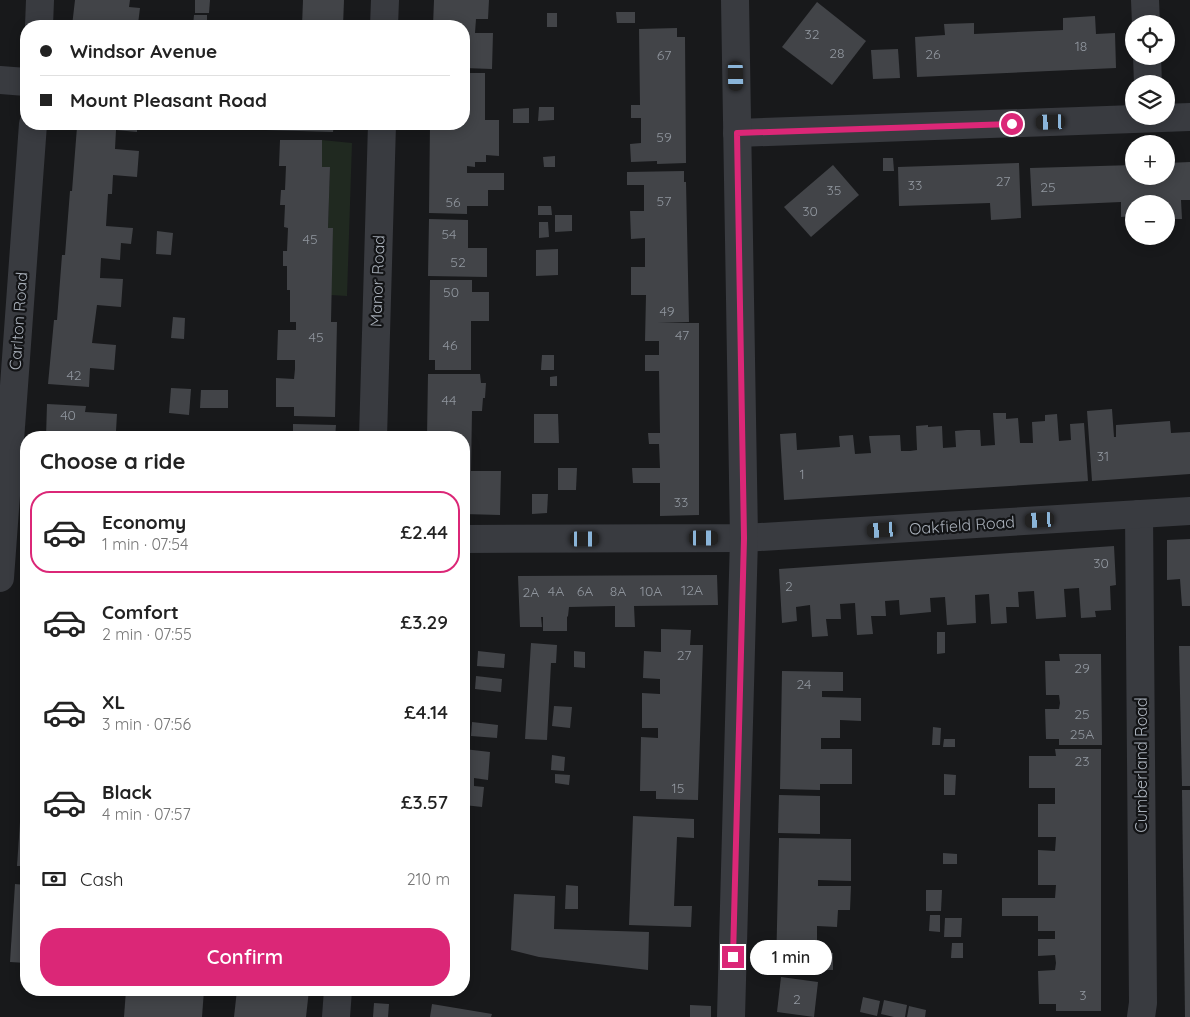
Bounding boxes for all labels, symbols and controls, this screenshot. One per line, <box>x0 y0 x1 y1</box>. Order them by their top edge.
map controls <box>1125 15 1175 245</box>
button: locate <box>1125 15 1175 65</box>
house number: 32 <box>804 25 820 43</box>
house number: 18 <box>1075 37 1087 55</box>
text: Windsor Avenue <box>70 39 217 63</box>
house number: 28 <box>829 44 845 62</box>
house number: 26 <box>925 45 941 63</box>
house number: 67 <box>657 46 671 64</box>
car <box>728 61 743 91</box>
button: layers <box>1125 75 1175 125</box>
text: Mount Pleasant Road <box>70 88 267 112</box>
route start <box>1001 113 1023 135</box>
car <box>1035 114 1066 130</box>
house number: 59 <box>656 128 672 146</box>
button: + <box>1125 135 1175 185</box>
house number: 27 <box>996 172 1010 190</box>
house number: 33 <box>908 176 922 194</box>
house number: 25 <box>1040 178 1056 196</box>
house number: 35 <box>827 181 841 199</box>
house number: 57 <box>657 192 671 210</box>
house number: 56 <box>445 193 461 211</box>
button: − <box>1125 195 1175 245</box>
house number: 30 <box>802 202 818 220</box>
house number: 54 <box>441 225 457 243</box>
house number: 45 <box>302 230 318 248</box>
street label: Manor Road <box>365 235 389 327</box>
house number: 52 <box>450 253 466 271</box>
street label: Carlton Road <box>5 271 31 371</box>
house number: 50 <box>443 283 459 301</box>
house number: 49 <box>660 302 675 320</box>
house number: 47 <box>675 326 689 344</box>
house number: 45 <box>308 328 324 346</box>
house number: 46 <box>443 336 458 354</box>
house number: 42 <box>66 366 82 384</box>
house number: 44 <box>442 391 456 409</box>
house number: 40 <box>60 406 76 424</box>
text: Choose a ride <box>40 447 185 475</box>
house number: 31 <box>1097 447 1109 465</box>
house number: 1 <box>799 465 805 483</box>
house number: 33 <box>674 493 688 511</box>
icon: car <box>42 510 87 555</box>
text: Economy <box>102 510 186 534</box>
street label: Oakfield Road <box>908 511 1016 539</box>
car <box>1024 512 1055 528</box>
text: £2.44 <box>400 520 448 544</box>
car <box>866 521 897 539</box>
car <box>689 531 719 546</box>
car <box>570 532 600 547</box>
text: 1 min · 07:54 <box>102 534 188 554</box>
house number: 30 <box>1093 554 1109 572</box>
house number: 2 <box>785 577 793 595</box>
house number: 12A <box>681 581 703 599</box>
house number: 4A <box>548 582 564 600</box>
house number: 6A <box>577 582 593 600</box>
house number: 8A <box>610 582 626 600</box>
house number: 10A <box>640 582 662 600</box>
house number: 2A <box>523 583 539 601</box>
icon: car <box>42 600 87 645</box>
text: Comfort <box>102 600 179 624</box>
text: £3.29 <box>400 610 448 634</box>
text: 2 min · 07:55 <box>102 624 192 644</box>
house number: 27 <box>677 646 691 664</box>
house number: 29 <box>1074 659 1090 677</box>
house number: 24 <box>797 675 811 693</box>
icon: car <box>42 690 87 735</box>
text: XL <box>102 690 125 714</box>
street label: Cumberland Road <box>1131 697 1151 833</box>
text: £4.14 <box>404 700 448 724</box>
house number: 25 <box>1074 705 1090 723</box>
text: 3 min · 07:56 <box>102 714 191 734</box>
house number: 25A <box>1070 725 1094 743</box>
house number: 23 <box>1074 752 1090 770</box>
house number: 15 <box>672 779 684 797</box>
icon: car <box>42 780 87 825</box>
text: Black <box>102 780 152 804</box>
text: £3.57 <box>401 790 448 814</box>
text: 4 min · 07:57 <box>102 804 191 824</box>
icon: cash <box>40 865 68 893</box>
text: Cash <box>80 867 124 891</box>
text: 210 m <box>407 869 450 889</box>
button: Confirm <box>40 928 450 986</box>
callout: 1 min <box>750 940 833 974</box>
route end <box>722 946 744 968</box>
text: 1 min <box>772 947 810 967</box>
house number: 3 <box>1079 986 1087 1004</box>
house number: 2 <box>793 990 801 1008</box>

